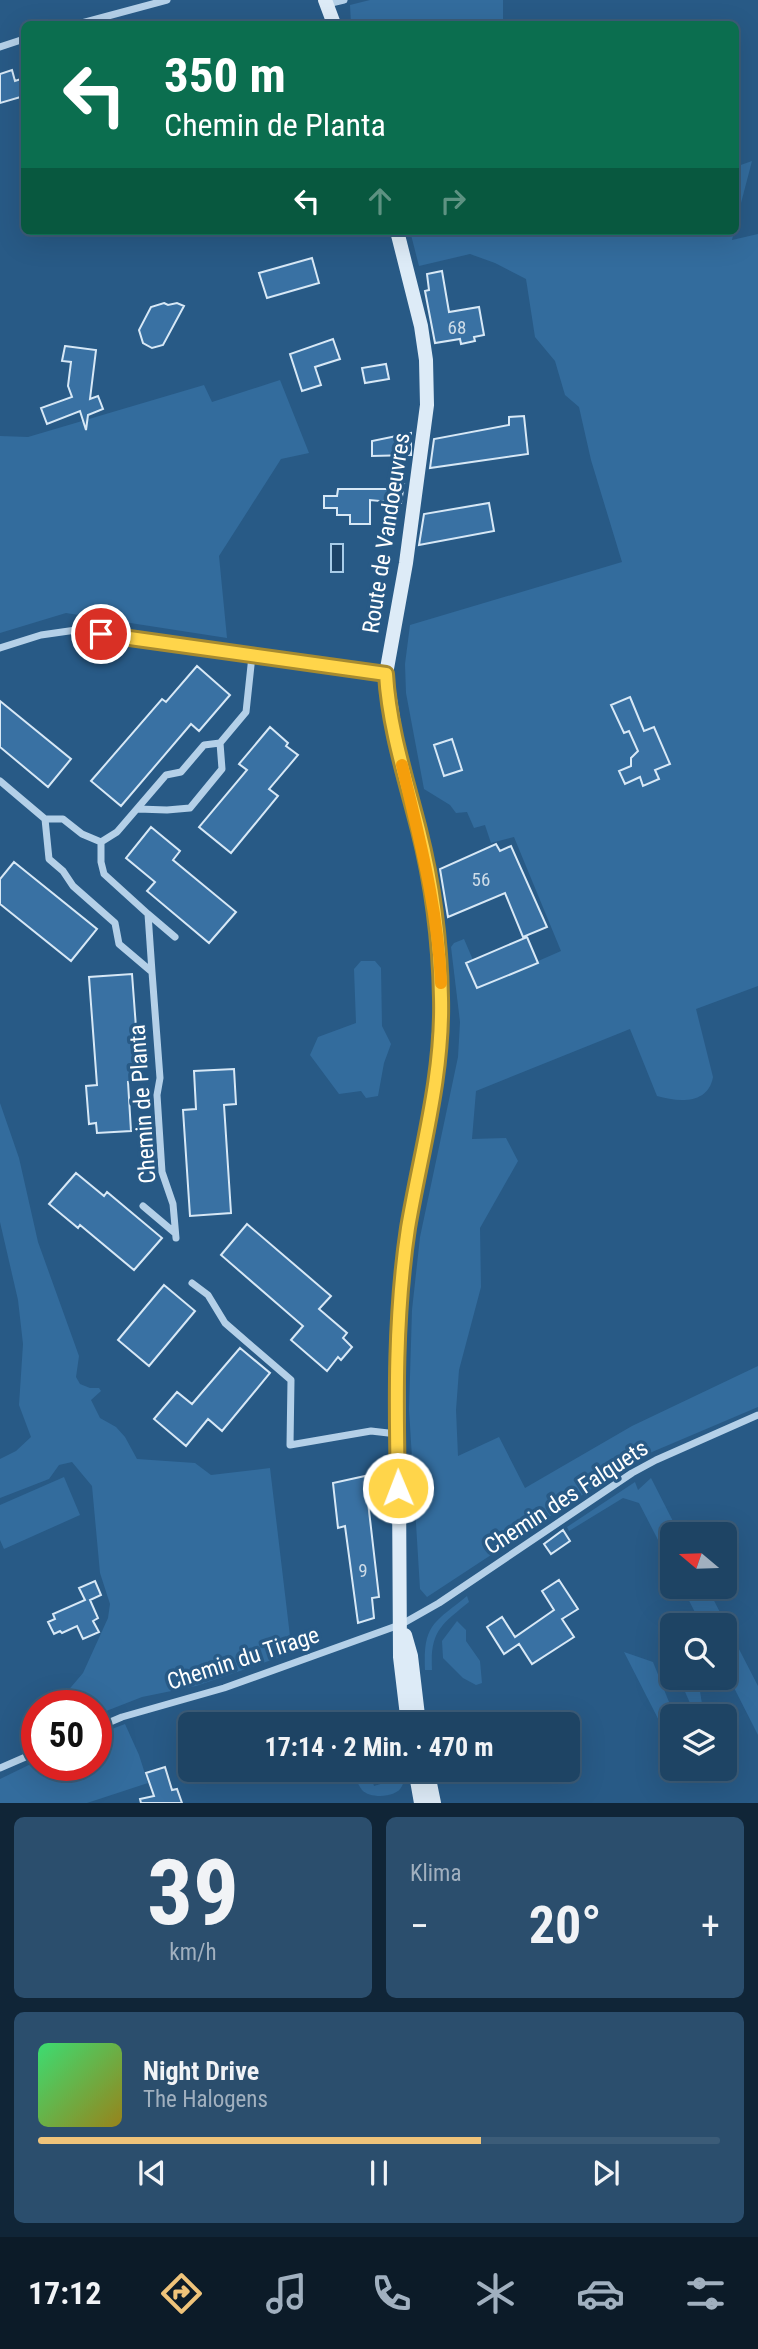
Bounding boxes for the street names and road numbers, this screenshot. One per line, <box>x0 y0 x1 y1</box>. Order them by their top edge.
street label: Route de Vandoeuvres <box>357 431 416 635</box>
street label: Chemin de Planta <box>123 1024 162 1184</box>
street label: Chemin des Falquets <box>479 1434 653 1560</box>
street label: Chemin du Tirage <box>164 1621 323 1696</box>

